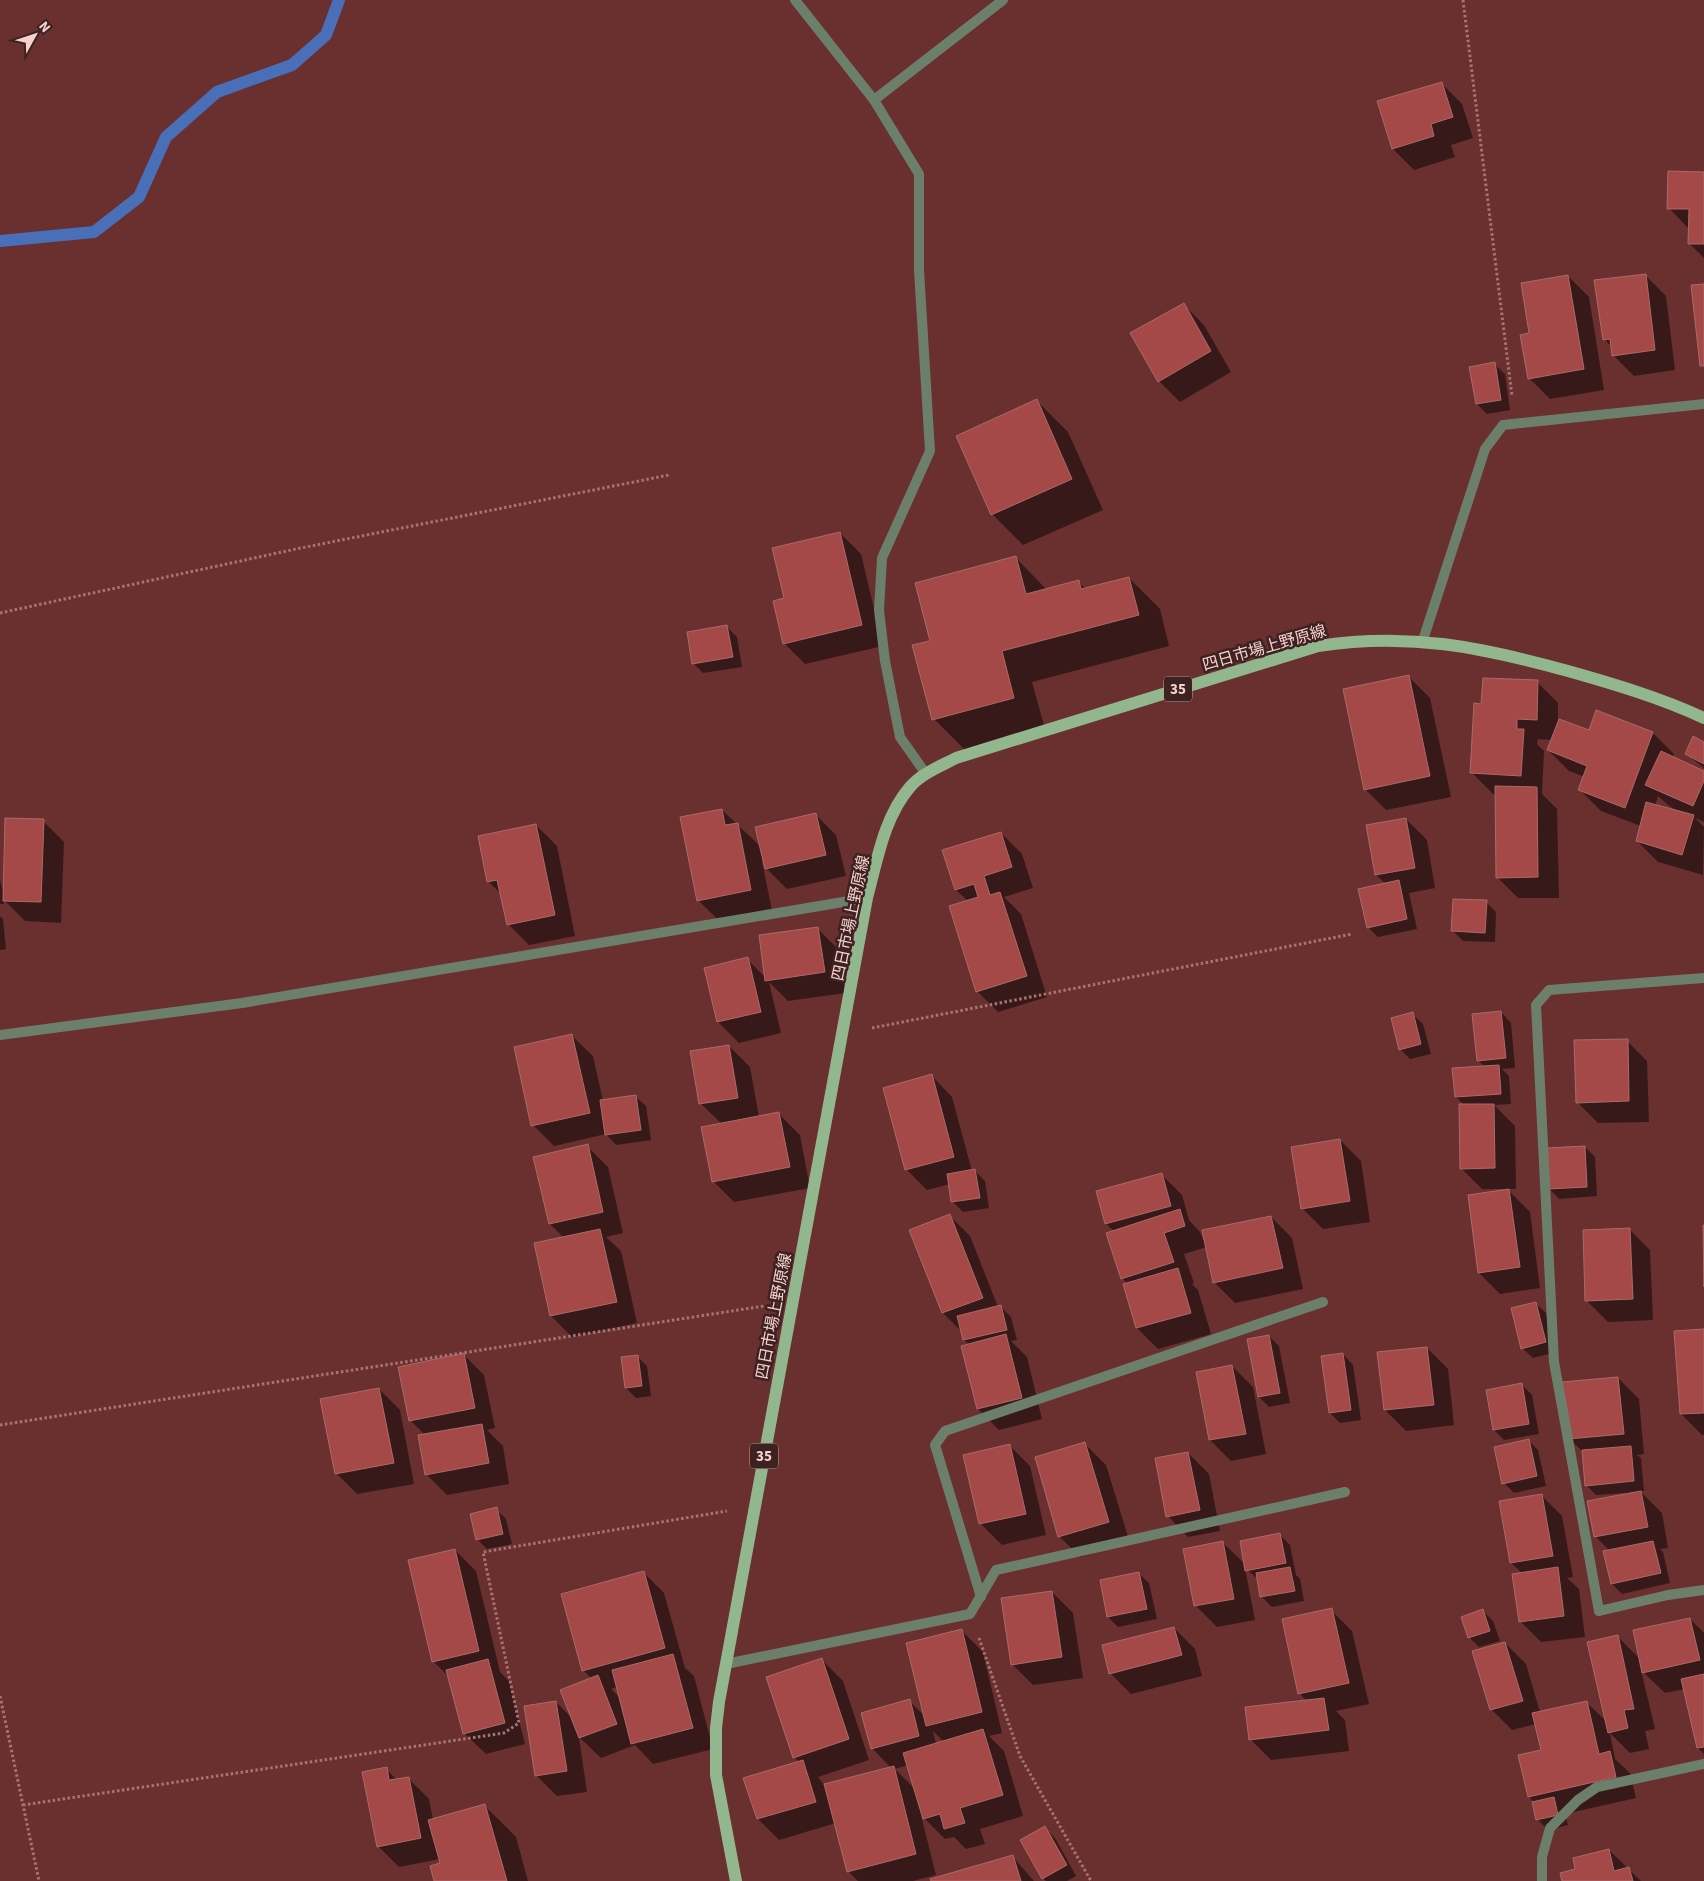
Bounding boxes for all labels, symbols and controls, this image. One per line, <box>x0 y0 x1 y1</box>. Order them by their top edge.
north arrow <box>10 10 60 60</box>
text: N <box>34 17 55 37</box>
street label: 四日市場上野原線 <box>1200 620 1329 676</box>
road number: 35 <box>1164 676 1192 702</box>
street label: 四日市場上野原線 <box>827 853 875 983</box>
street label: 四日市場上野原線 <box>751 1251 797 1381</box>
road number: 35 <box>750 1444 778 1468</box>

